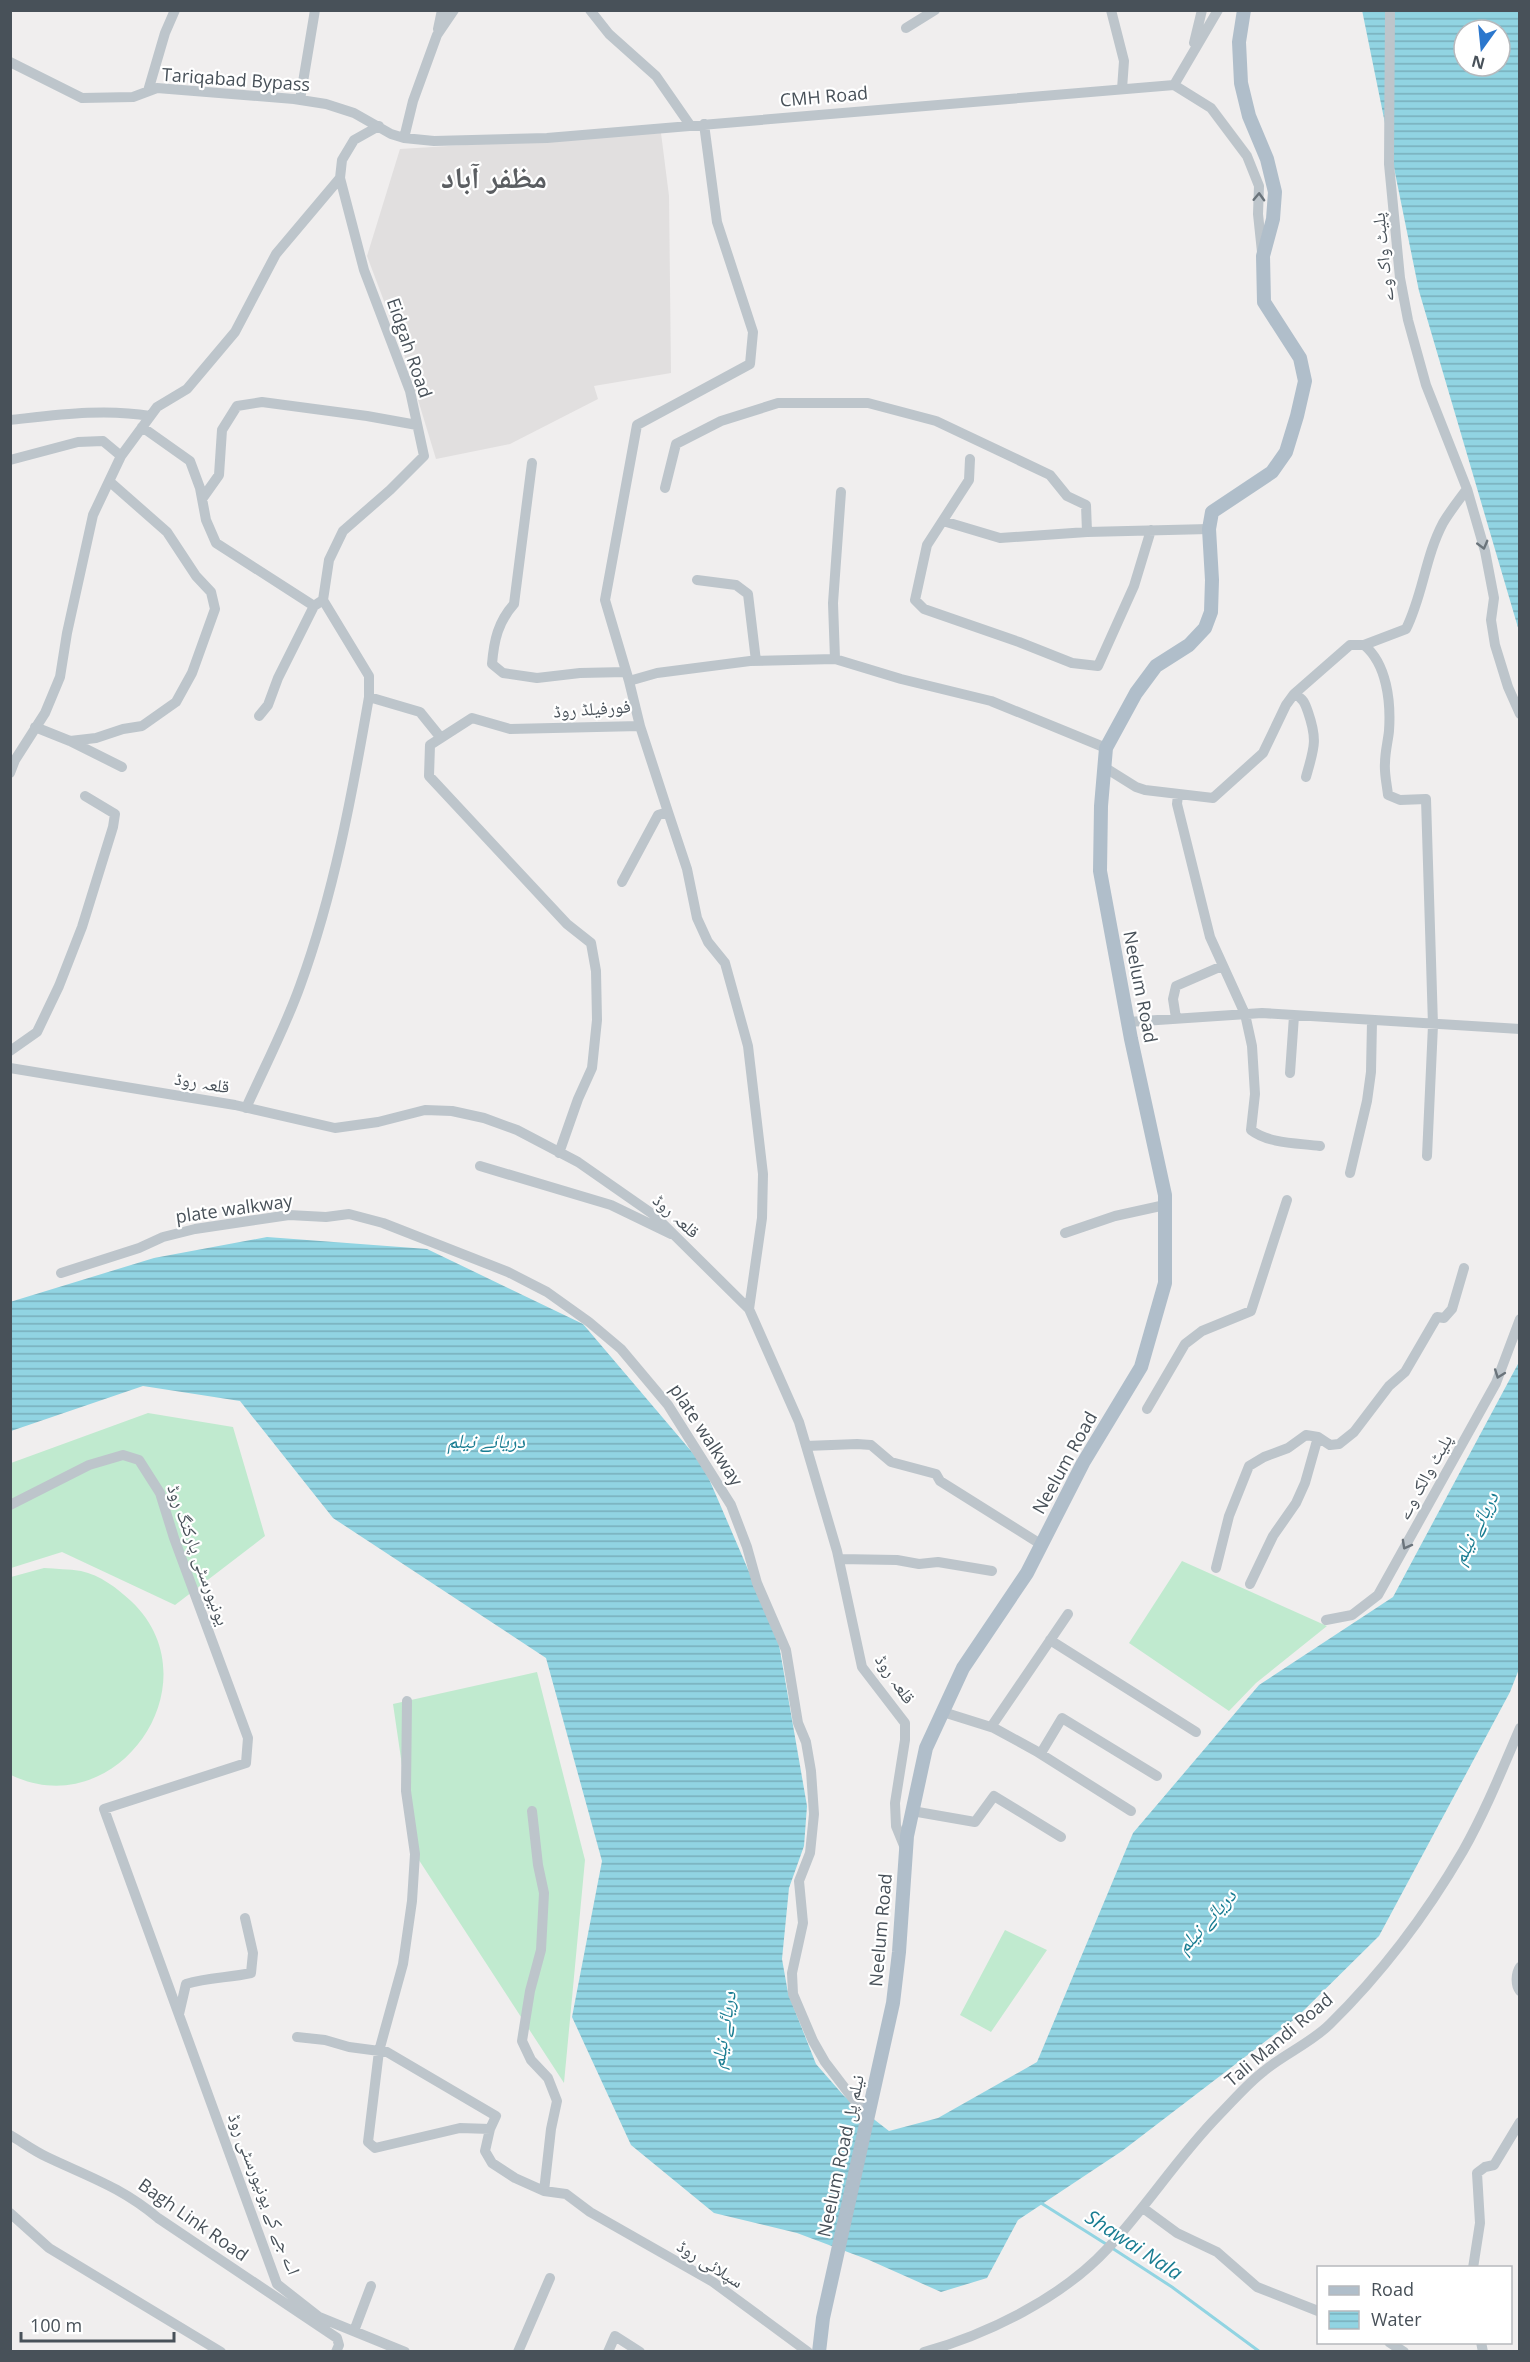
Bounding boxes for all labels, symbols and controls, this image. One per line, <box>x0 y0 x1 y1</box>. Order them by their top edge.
north arrow <box>1452 18 1512 78</box>
text: N <box>1469 50 1487 75</box>
street label: Tariqabad Bypass <box>161 62 311 96</box>
street label: CMH Road <box>779 80 869 112</box>
district label: مظفر آباد <box>441 156 547 197</box>
one-way arrow <box>1252 193 1265 202</box>
street label: پلیٹ واک وے <box>1365 211 1399 303</box>
street label: Eidgah Road <box>382 295 438 401</box>
one-way arrow <box>1476 539 1488 550</box>
street label: فورفیلڈ روڈ <box>552 693 631 723</box>
street label: Neelum Road <box>1118 929 1164 1045</box>
street label: قلعہ روڈ <box>173 1066 231 1098</box>
street label: plate walkway <box>174 1188 295 1228</box>
street label: قلعہ روڈ <box>648 1188 705 1243</box>
one-way arrow <box>1494 1368 1507 1379</box>
street label: plate walkway <box>665 1379 749 1491</box>
street label: Neelum Road <box>1026 1407 1102 1518</box>
water label: دریائے نیلم <box>447 1427 526 1455</box>
street label: پلیٹ والک وے <box>1391 1430 1458 1523</box>
street label: یونیورسٹی پارکنگ روڈ <box>162 1481 236 1629</box>
water label: دریائے نیلم <box>1445 1486 1505 1569</box>
one-way arrow <box>1402 1538 1413 1549</box>
street label: قلعہ روڈ <box>870 1649 922 1708</box>
street label: Neelum Road <box>863 1872 897 1988</box>
water label: دریائے نیلم <box>1170 1882 1243 1959</box>
street label: Tali Mandi Road <box>1219 1987 1337 2092</box>
water label: دریائے نیلم <box>703 1989 743 2071</box>
street label: Neelum Road نیلم پل <box>811 2072 870 2239</box>
street label: اے جے کے یونیورسٹی روڈ <box>223 2110 307 2278</box>
street label: Bagh Link Road <box>134 2172 253 2266</box>
water label: Shawai Nala <box>1081 2203 1188 2286</box>
street label: سپلائی روڈ <box>673 2233 748 2293</box>
legend <box>1317 2266 1512 2344</box>
text: Road <box>1371 2277 1414 2301</box>
scale bar <box>21 2305 174 2343</box>
text: Water <box>1371 2307 1422 2331</box>
text: 100 m <box>30 2313 82 2337</box>

